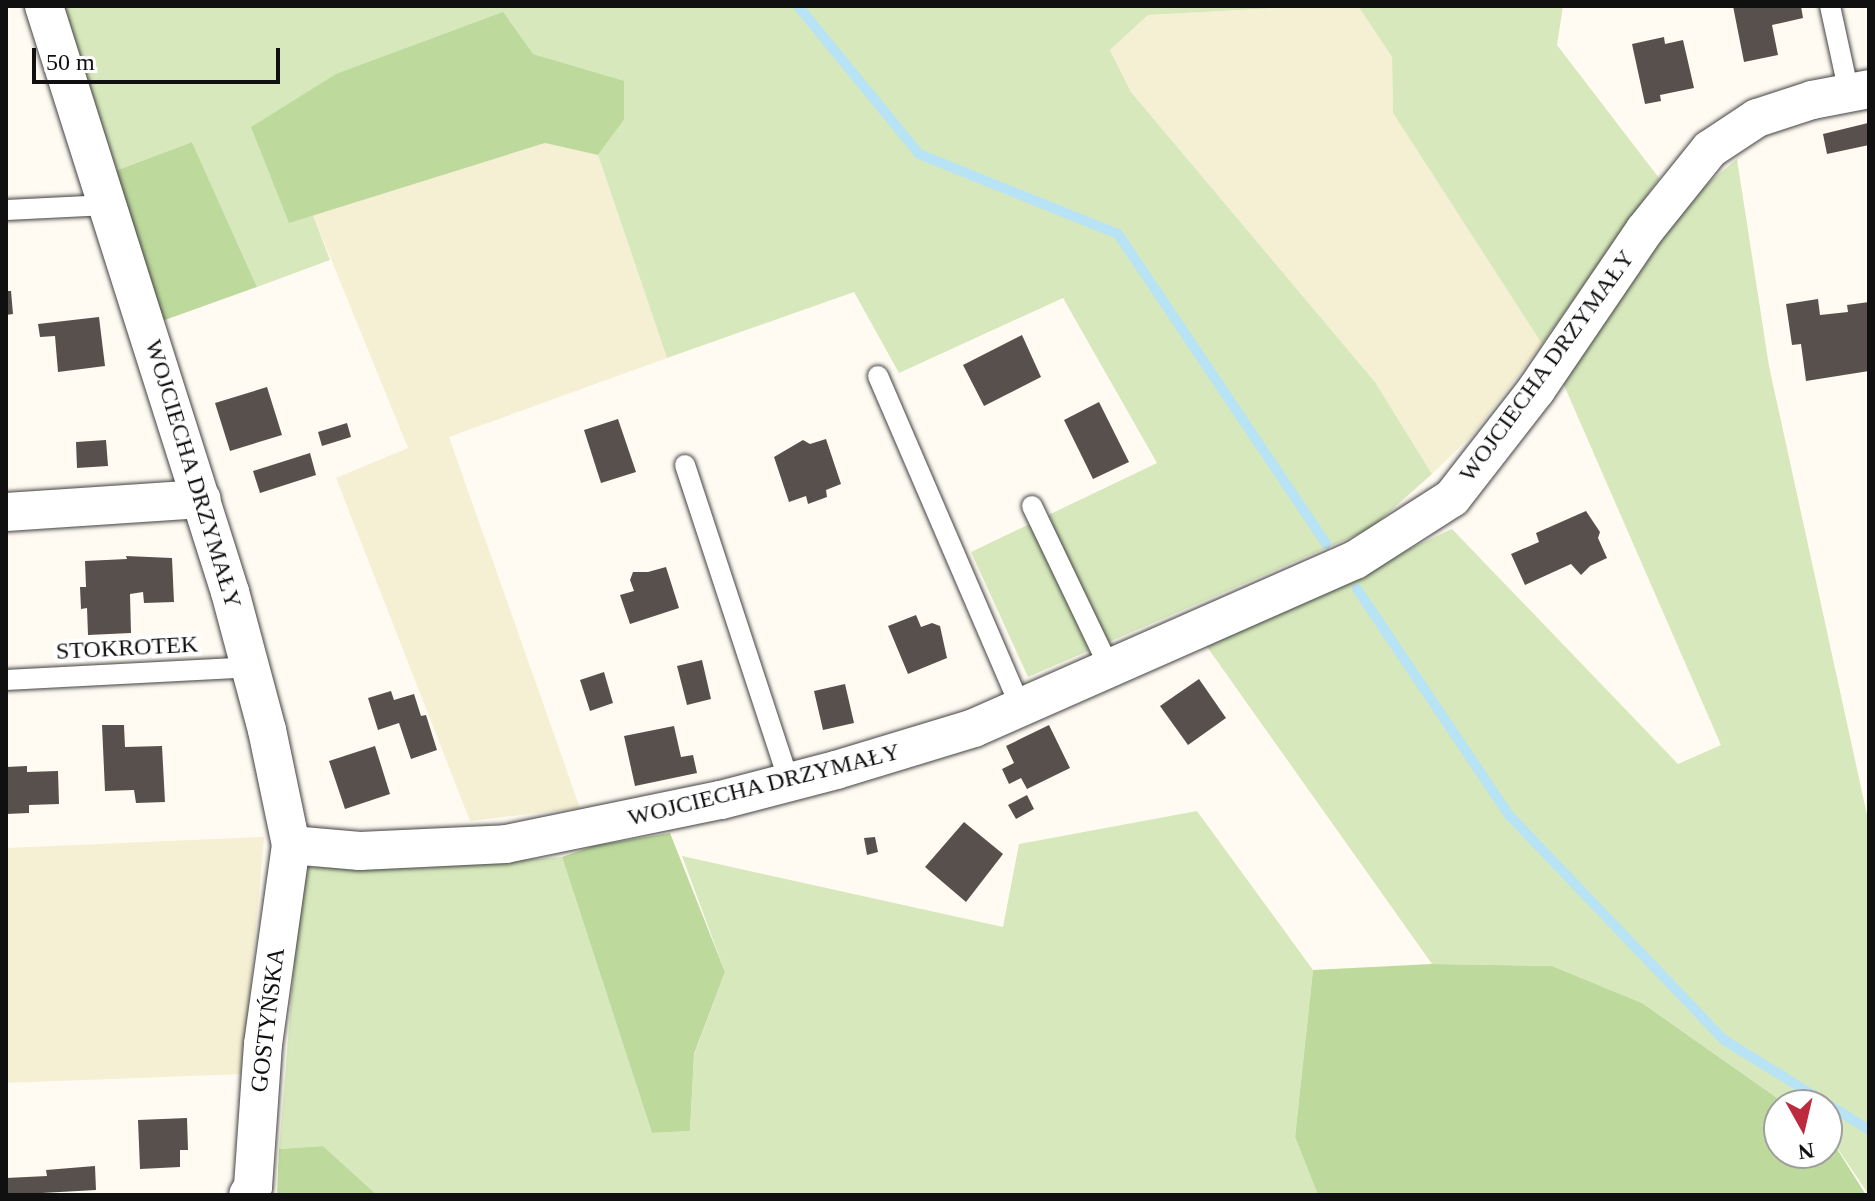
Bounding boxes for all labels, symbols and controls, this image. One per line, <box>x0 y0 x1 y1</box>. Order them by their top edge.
scale bar <box>36 32 284 82</box>
text: 50 m <box>46 49 95 75</box>
street label: WOJCIECHA DRZYMAŁY <box>1453 244 1641 488</box>
street label: WOJCIECHA DRZYMAŁY <box>138 336 248 612</box>
street label: STOKROTEK <box>55 630 199 666</box>
street label: WOJCIECHA DRZYMAŁY <box>624 737 904 833</box>
street label: GOSTYŃSKA <box>245 946 291 1094</box>
north arrow <box>1763 1089 1843 1169</box>
text: N <box>1797 1138 1816 1165</box>

